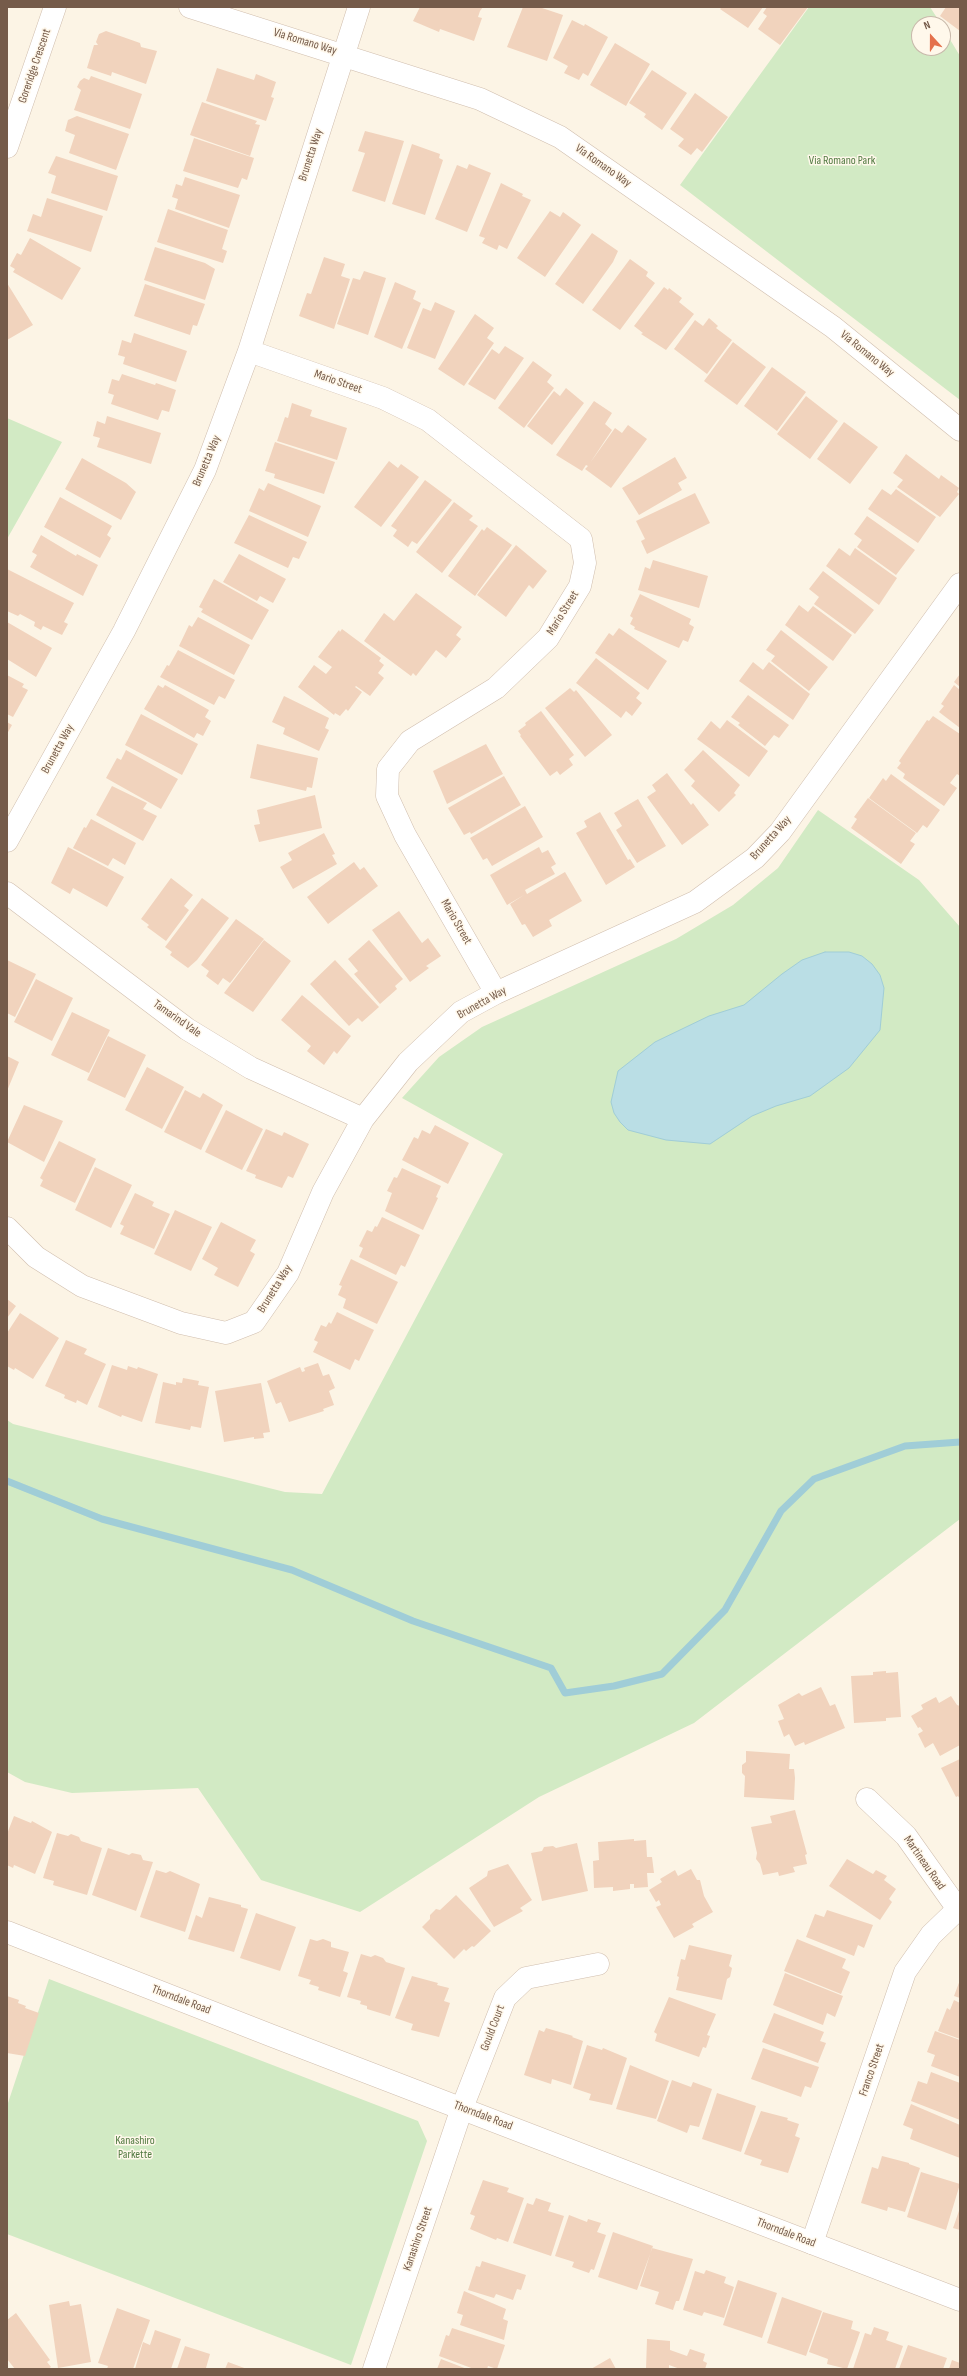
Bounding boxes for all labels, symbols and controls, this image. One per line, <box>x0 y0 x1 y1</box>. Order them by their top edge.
north arrow <box>911 16 951 56</box>
text: N <box>922 18 932 32</box>
street label: Via Romano Way <box>272 26 338 58</box>
street label: Goreridge Crescent <box>16 27 54 105</box>
street label: Brunetta Way <box>296 127 326 183</box>
street label: Via Romano Way <box>572 141 634 191</box>
park label: Via Romano Park <box>809 154 875 168</box>
street label: Via Romano Way <box>837 328 897 380</box>
street label: Mario Street <box>312 367 364 397</box>
street label: Brunetta Way <box>190 433 224 489</box>
street label: Mario Street <box>544 588 582 638</box>
street label: Brunetta Way <box>39 722 77 776</box>
street label: Brunetta Way <box>748 813 794 863</box>
street label: Mario Street <box>437 897 475 947</box>
street label: Brunetta Way <box>455 984 509 1022</box>
street label: Tamarind Vale <box>150 997 204 1041</box>
street label: Brunetta Way <box>255 1262 295 1316</box>
street label: Martineau Road <box>900 1833 948 1893</box>
street label: Thorndale Road <box>149 1982 213 2018</box>
street label: Gould Court <box>478 2003 508 2053</box>
street label: Franco Street <box>856 2042 888 2098</box>
street label: Thorndale Road <box>451 2098 515 2134</box>
park label: Kanashiro Parkette <box>115 2134 155 2162</box>
street label: Kanashiro Street <box>400 2205 436 2273</box>
street label: Thorndale Road <box>754 2215 818 2251</box>

